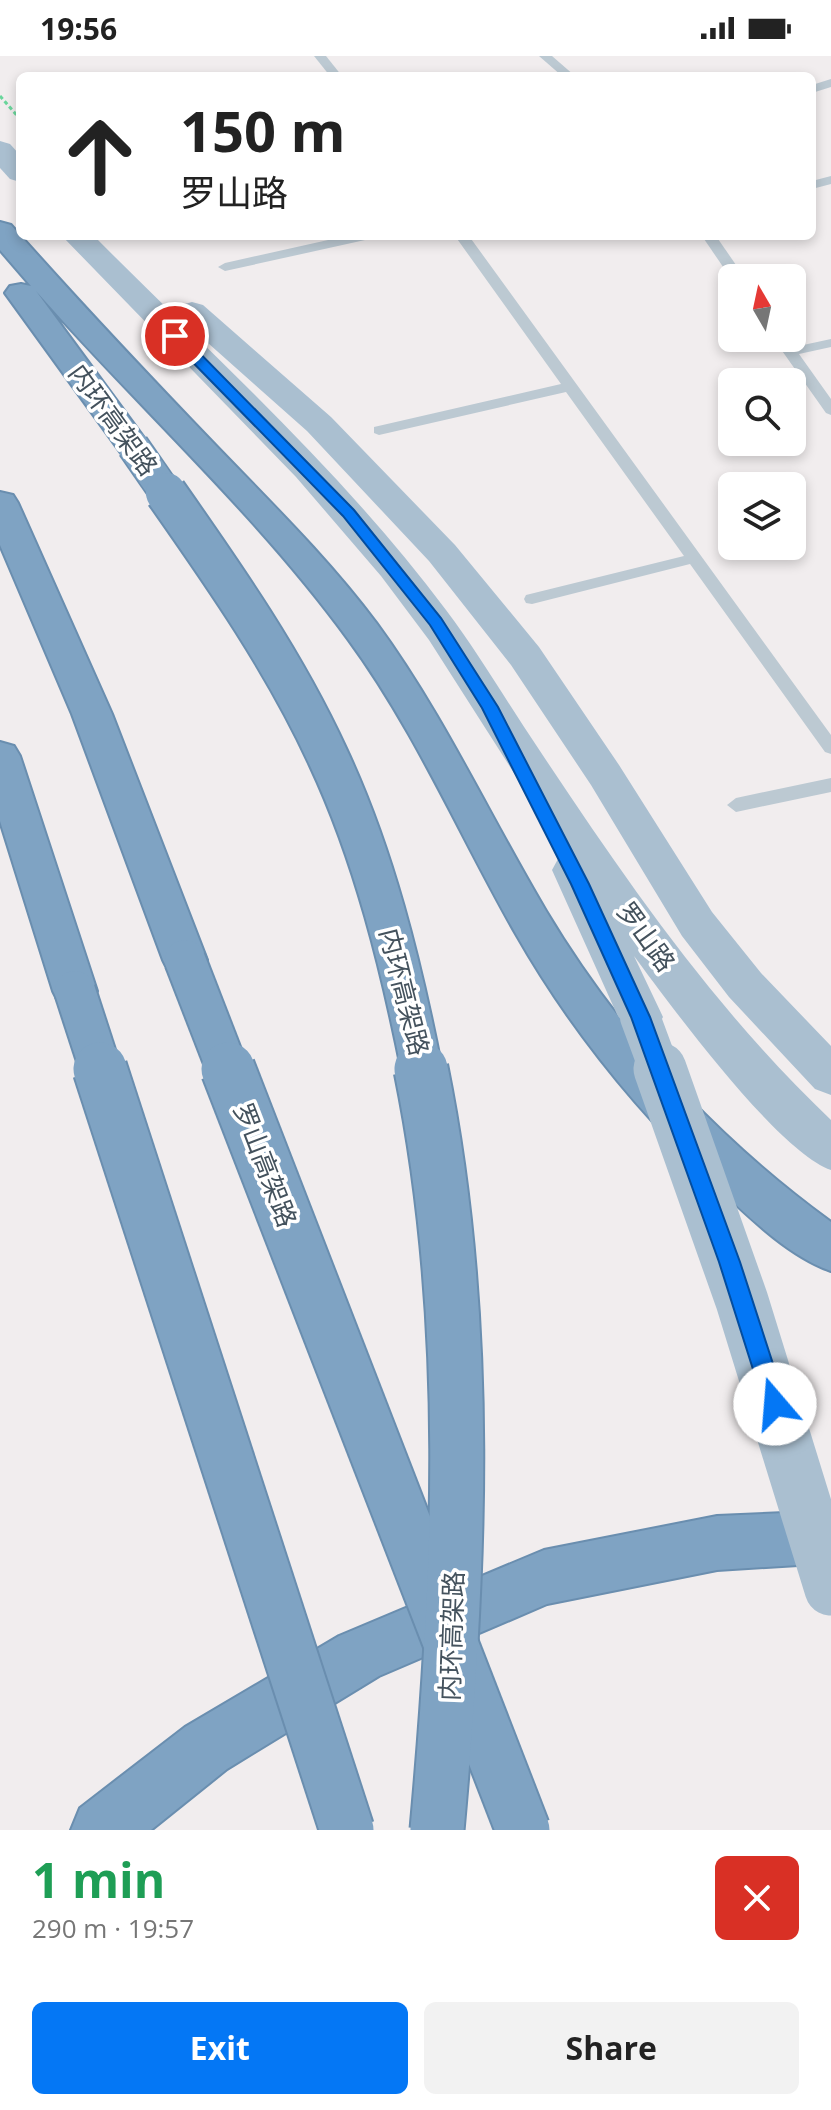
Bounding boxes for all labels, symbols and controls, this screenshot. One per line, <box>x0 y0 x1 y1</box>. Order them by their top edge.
text: 19:56 <box>40 8 117 49</box>
text: 150 m <box>180 92 346 168</box>
icon: ahead <box>48 104 152 208</box>
text: 罗山路 <box>180 168 288 217</box>
north arrow <box>718 264 806 352</box>
map controls <box>718 264 806 560</box>
pin <box>141 302 209 370</box>
icon: arrive <box>153 314 197 358</box>
street label: 内环高架路 <box>61 356 167 483</box>
button: search <box>718 368 806 456</box>
button: layers <box>718 472 806 560</box>
street label: 罗山路 <box>609 894 684 979</box>
street label: 内环高架路 <box>372 924 438 1059</box>
street label: 罗山高架路 <box>226 1098 306 1232</box>
position arrow <box>733 1362 817 1446</box>
street label: 内环高架路 <box>431 1570 471 1702</box>
text: 1 min <box>32 1847 165 1912</box>
button: close <box>715 1856 799 1940</box>
text: 290 m · 19:57 <box>32 1910 194 1946</box>
button: Exit <box>32 2002 408 2094</box>
button: Share <box>424 2002 799 2094</box>

